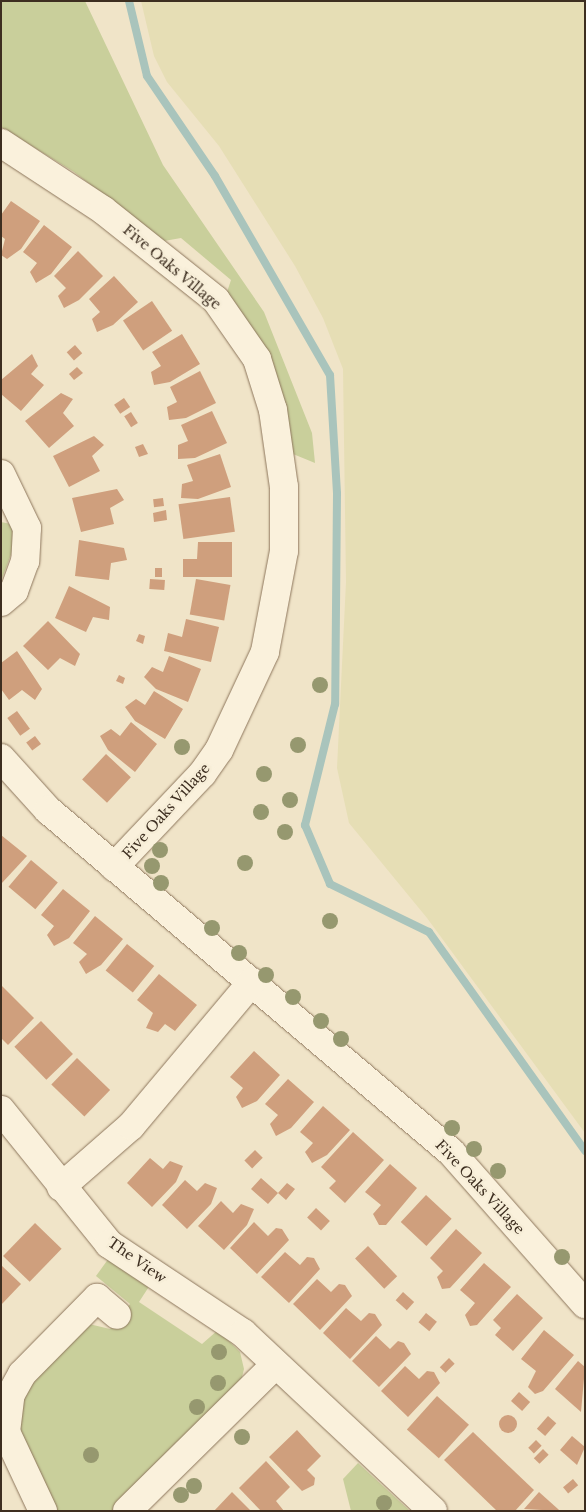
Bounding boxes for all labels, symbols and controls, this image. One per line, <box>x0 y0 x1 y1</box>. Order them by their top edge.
street label: Five Oaks Village <box>119 221 225 313</box>
street label: Five Oaks Village <box>119 760 213 862</box>
street label: Five Oaks Village <box>432 1136 528 1238</box>
street label: The View <box>104 1234 170 1286</box>

